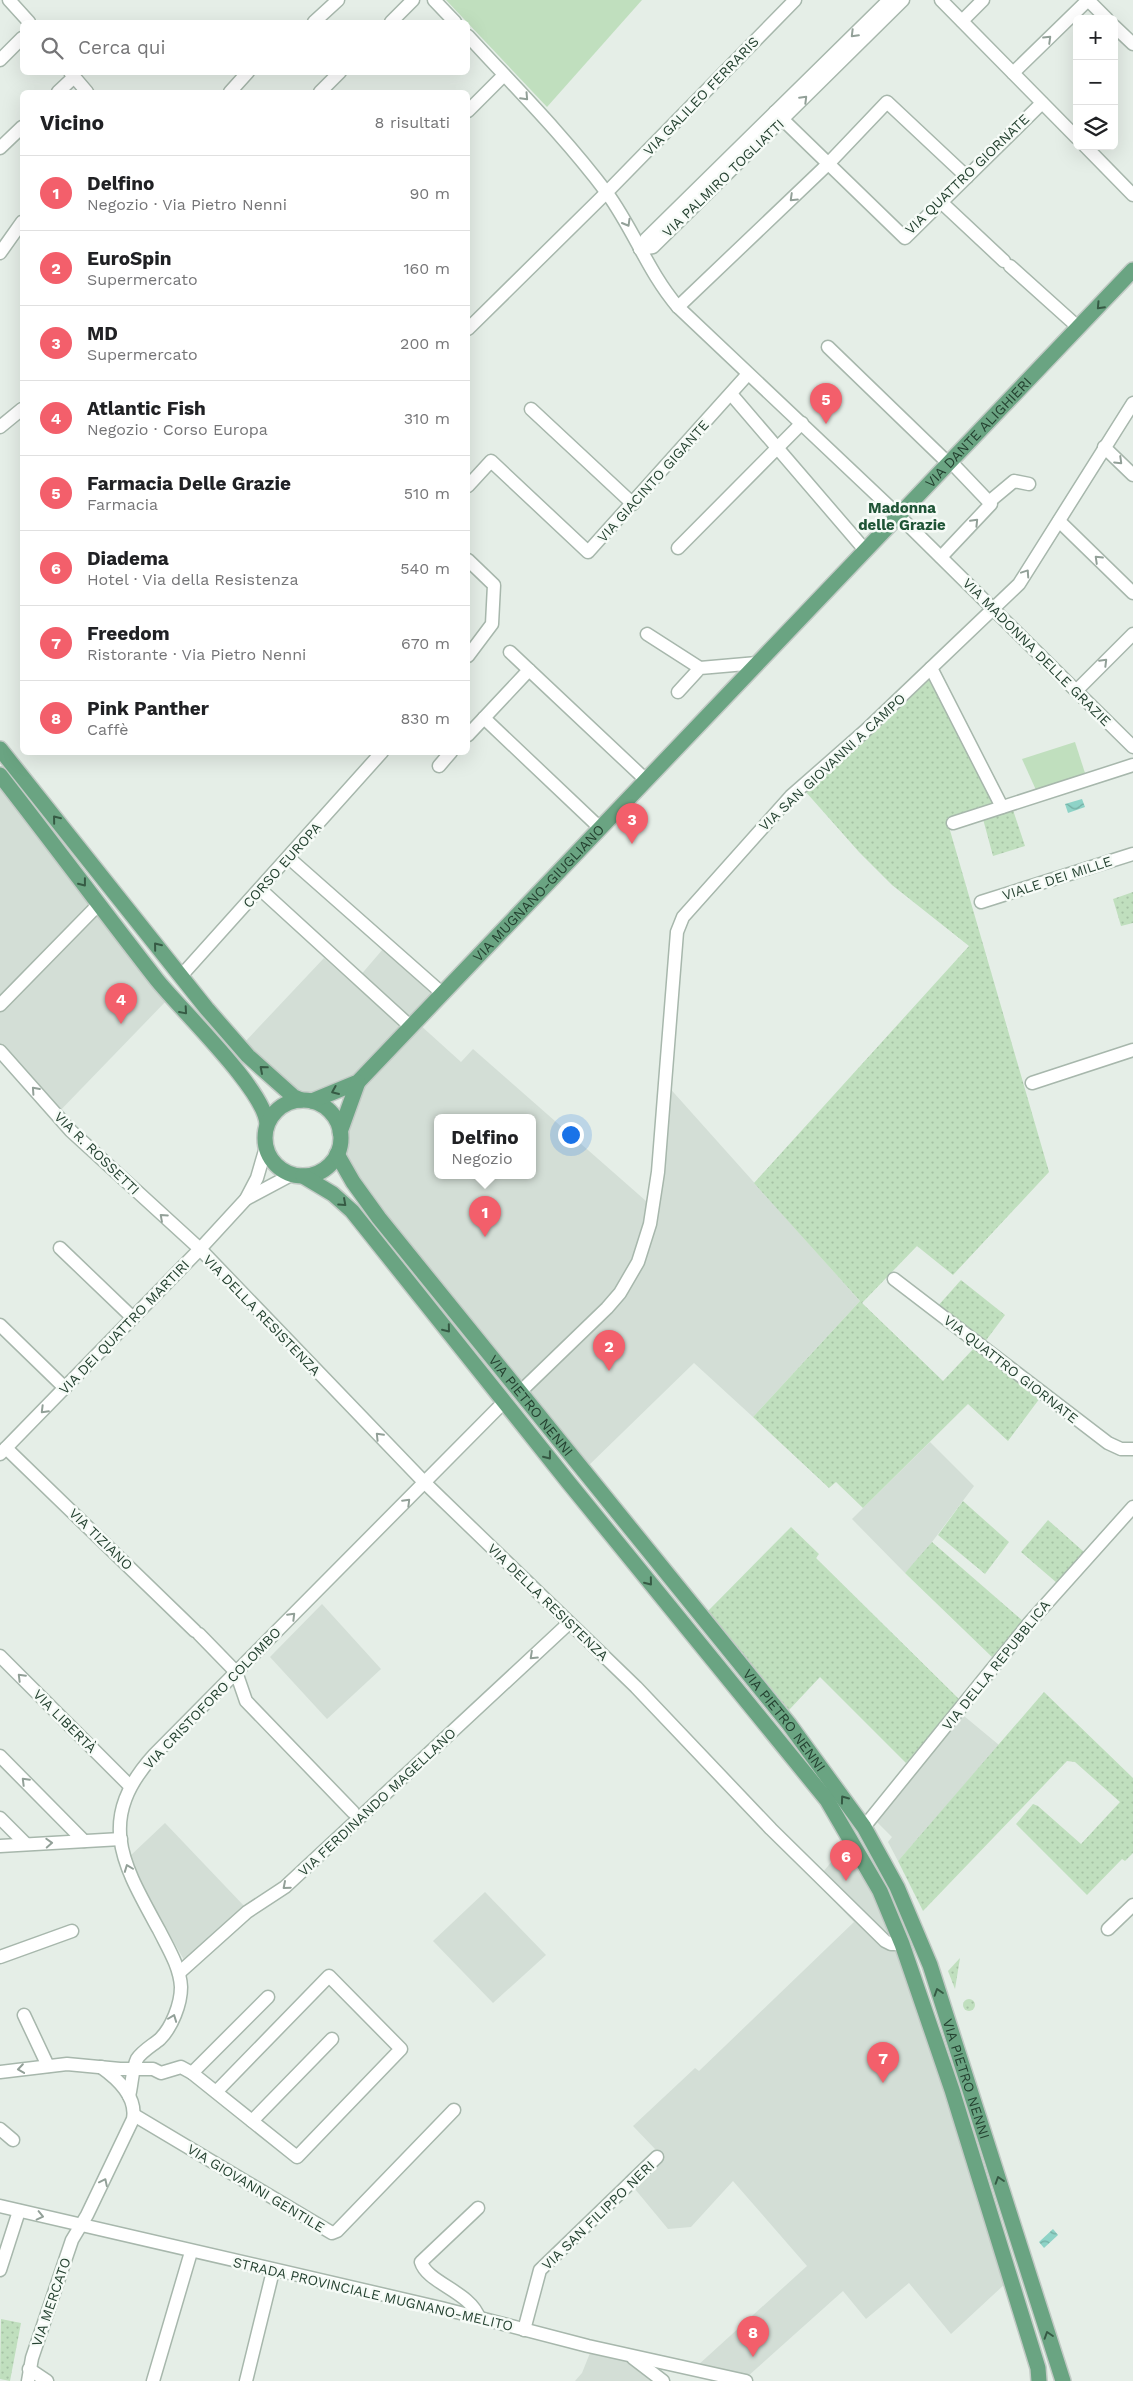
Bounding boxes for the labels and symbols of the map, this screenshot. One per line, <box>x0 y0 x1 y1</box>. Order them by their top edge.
one-way arrow <box>851 28 860 37</box>
street label: VIA GALILEO FERRARIS <box>640 33 762 159</box>
one-way arrow <box>1042 36 1051 45</box>
one-way arrow <box>519 92 528 101</box>
one-way arrow <box>798 96 807 105</box>
street label: VIA QUATTRO GIORNATE <box>902 111 1032 237</box>
street label: VIA PALMIRO TOGLIATTI <box>659 116 787 240</box>
one-way arrow <box>790 192 799 201</box>
one-way arrow <box>620 218 630 227</box>
one-way arrow <box>1097 300 1106 309</box>
street label: VIA DANTE ALIGHIERI <box>922 374 1035 491</box>
pin: 5 <box>810 383 842 424</box>
street label: VIA GIACINTO GIGANTE <box>594 417 712 545</box>
one-way arrow <box>1113 455 1122 464</box>
district label: Madonna delle Grazie <box>858 499 946 534</box>
one-way arrow <box>969 519 978 528</box>
one-way arrow <box>1095 556 1104 565</box>
one-way arrow <box>1020 569 1029 579</box>
street label: VIA MADONNA DELLE GRAZIE <box>960 575 1114 729</box>
one-way arrow <box>1099 659 1108 668</box>
street label: VIA SAN GIOVANNI A CAMPO <box>756 690 908 834</box>
pin: 3 <box>616 803 648 844</box>
one-way arrow <box>53 816 61 825</box>
street label: CORSO EUROPA <box>239 819 325 911</box>
street label: VIA MUGNANO-GIUGLIANO <box>469 821 607 965</box>
street label: VIALE DEI MILLE <box>1000 853 1114 903</box>
one-way arrow <box>77 877 86 887</box>
one-way arrow <box>155 943 163 952</box>
pin: 4 <box>105 983 137 1024</box>
one-way arrow <box>178 1005 187 1014</box>
one-way arrow <box>260 1066 269 1075</box>
one-way arrow <box>331 1085 340 1096</box>
one-way arrow <box>32 1087 41 1096</box>
street label: VIA R. ROSSETTI <box>51 1108 143 1198</box>
your location <box>558 1122 584 1148</box>
pin: 1 <box>469 1196 501 1237</box>
one-way arrow <box>338 1197 347 1206</box>
one-way arrow <box>160 1214 169 1223</box>
street label: VIA DELLA RESISTENZA <box>200 1251 324 1379</box>
street label: VIA DEI QUATTRO MARTIRI <box>56 1257 192 1397</box>
street label: VIA QUATTRO GIORNATE <box>941 1312 1081 1426</box>
one-way arrow <box>441 1323 450 1332</box>
pin: 2 <box>593 1330 625 1371</box>
street label: VIA PIETRO NENNI <box>485 1352 577 1459</box>
one-way arrow <box>40 1404 49 1413</box>
one-way arrow <box>376 1433 385 1442</box>
one-way arrow <box>542 1450 550 1459</box>
one-way arrow <box>401 1499 410 1508</box>
street label: VIA TIZIANO <box>66 1505 136 1573</box>
street label: VIA DELLA RESISTENZA <box>484 1540 612 1664</box>
one-way arrow <box>644 1577 653 1586</box>
street label: VIA DELLA REPUBBLICA <box>939 1597 1053 1733</box>
one-way arrow <box>286 1613 295 1622</box>
street label: VIA CRISTOFORO COLOMBO <box>140 1624 284 1772</box>
one-way arrow <box>530 1650 539 1659</box>
street label: VIA PIETRO NENNI <box>740 1666 829 1775</box>
one-way arrow <box>18 1674 27 1683</box>
street label: VIA LIBERTÀ <box>30 1686 100 1756</box>
street label: VIA FERDINANDO MAGELLANO <box>295 1725 459 1879</box>
one-way arrow <box>22 1778 31 1787</box>
one-way arrow <box>842 1796 850 1805</box>
one-way arrow <box>45 1837 53 1848</box>
pin: 6 <box>830 1840 862 1881</box>
one-way arrow <box>124 1865 134 1873</box>
one-way arrow <box>283 1880 292 1889</box>
one-way arrow <box>934 1988 944 1996</box>
one-way arrow <box>167 2014 177 2023</box>
street label: VIA PIETRO NENNI <box>940 2017 993 2141</box>
pin: 7 <box>867 2042 899 2083</box>
one-way arrow <box>17 2063 25 2074</box>
street label: VIA GIOVANNI GENTILE <box>184 2141 328 2235</box>
street label: VIA SAN FILIPPO NERI <box>538 2157 658 2273</box>
one-way arrow <box>995 2176 1005 2184</box>
one-way arrow <box>97 2178 108 2187</box>
one-way arrow <box>36 2210 45 2221</box>
street label: STRADA PROVINCIALE MUGNANO-MELITO <box>231 2254 515 2334</box>
street label: VIA MERCATO <box>28 2255 74 2349</box>
pin: 8 <box>737 2316 769 2357</box>
one-way arrow <box>1044 2331 1054 2339</box>

